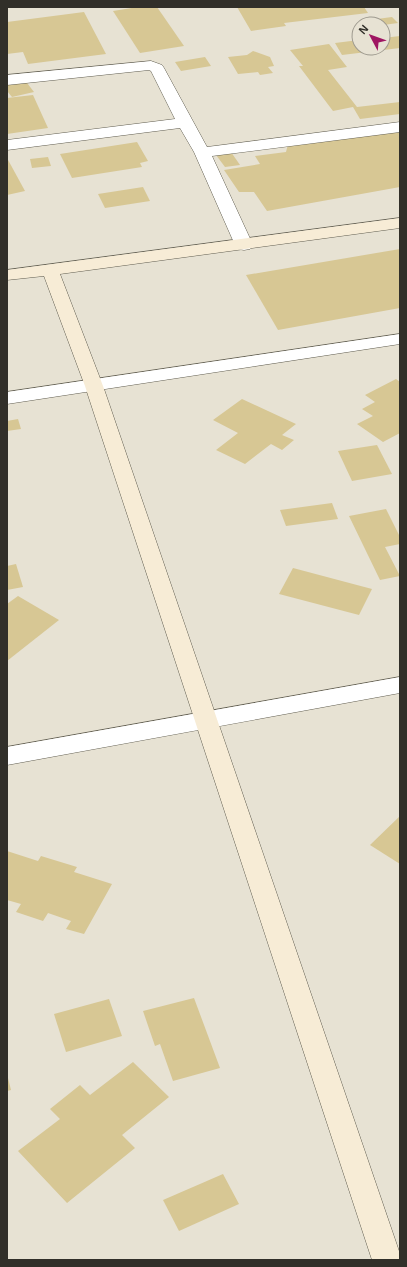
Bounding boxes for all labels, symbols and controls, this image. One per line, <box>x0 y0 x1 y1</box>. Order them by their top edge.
north arrow <box>351 16 391 56</box>
text: N <box>356 22 371 36</box>

